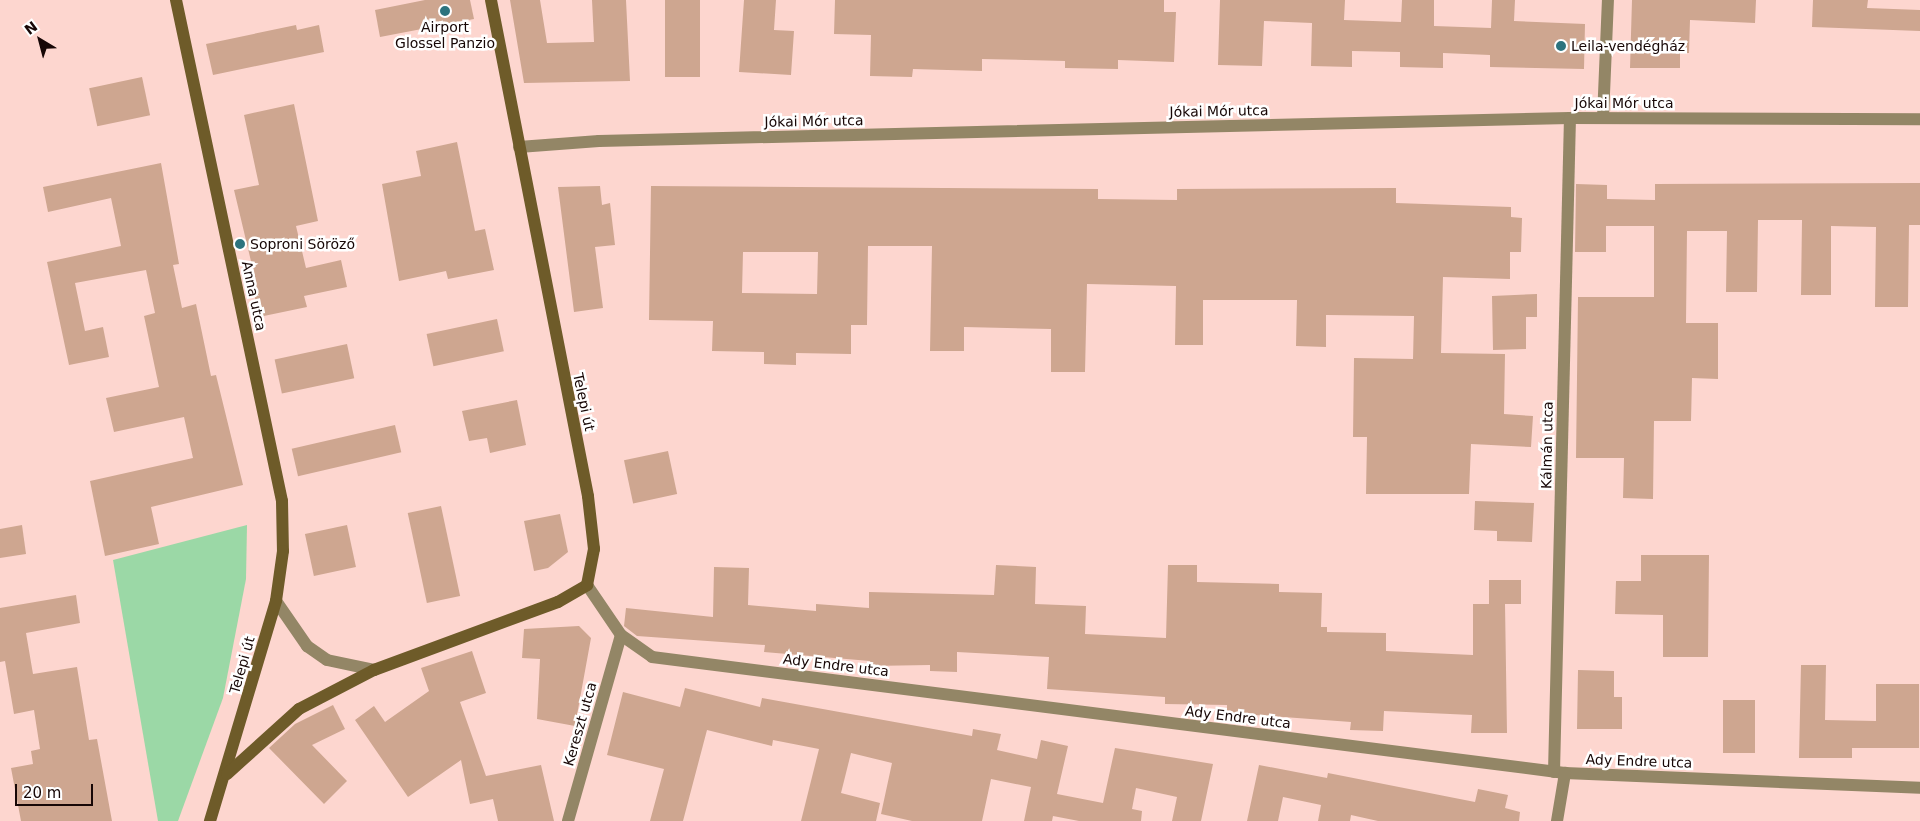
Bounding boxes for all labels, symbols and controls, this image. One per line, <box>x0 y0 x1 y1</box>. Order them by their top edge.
marker: Airport Glossel Panzio <box>439 5 451 17</box>
north arrow <box>15 15 65 65</box>
text: N <box>21 18 40 38</box>
place label: Airport Glossel Panzio <box>395 19 495 52</box>
place label: Leila-vendégház <box>1571 38 1685 54</box>
marker: Leila-vendégház <box>1555 40 1567 52</box>
street label: Jókai Mór utca <box>1575 95 1673 111</box>
street label: Jókai Mór utca <box>1169 102 1269 120</box>
street label: Jókai Mór utca <box>764 112 864 130</box>
place label: Soproni Söröző <box>250 236 355 252</box>
marker: Soproni Söröző <box>234 238 246 250</box>
street label: Anna utca <box>238 260 270 332</box>
street label: Telepi út <box>570 371 598 433</box>
street label: Kálmán utca <box>1538 401 1556 489</box>
street label: Telepi út <box>226 634 258 696</box>
street label: Ady Endre utca <box>782 650 890 680</box>
street label: Kereszt utca <box>560 680 600 768</box>
street label: Ady Endre utca <box>1184 702 1292 732</box>
street label: Ady Endre utca <box>1585 751 1693 771</box>
scale bar <box>18 774 95 806</box>
text: 20 m <box>23 784 61 802</box>

